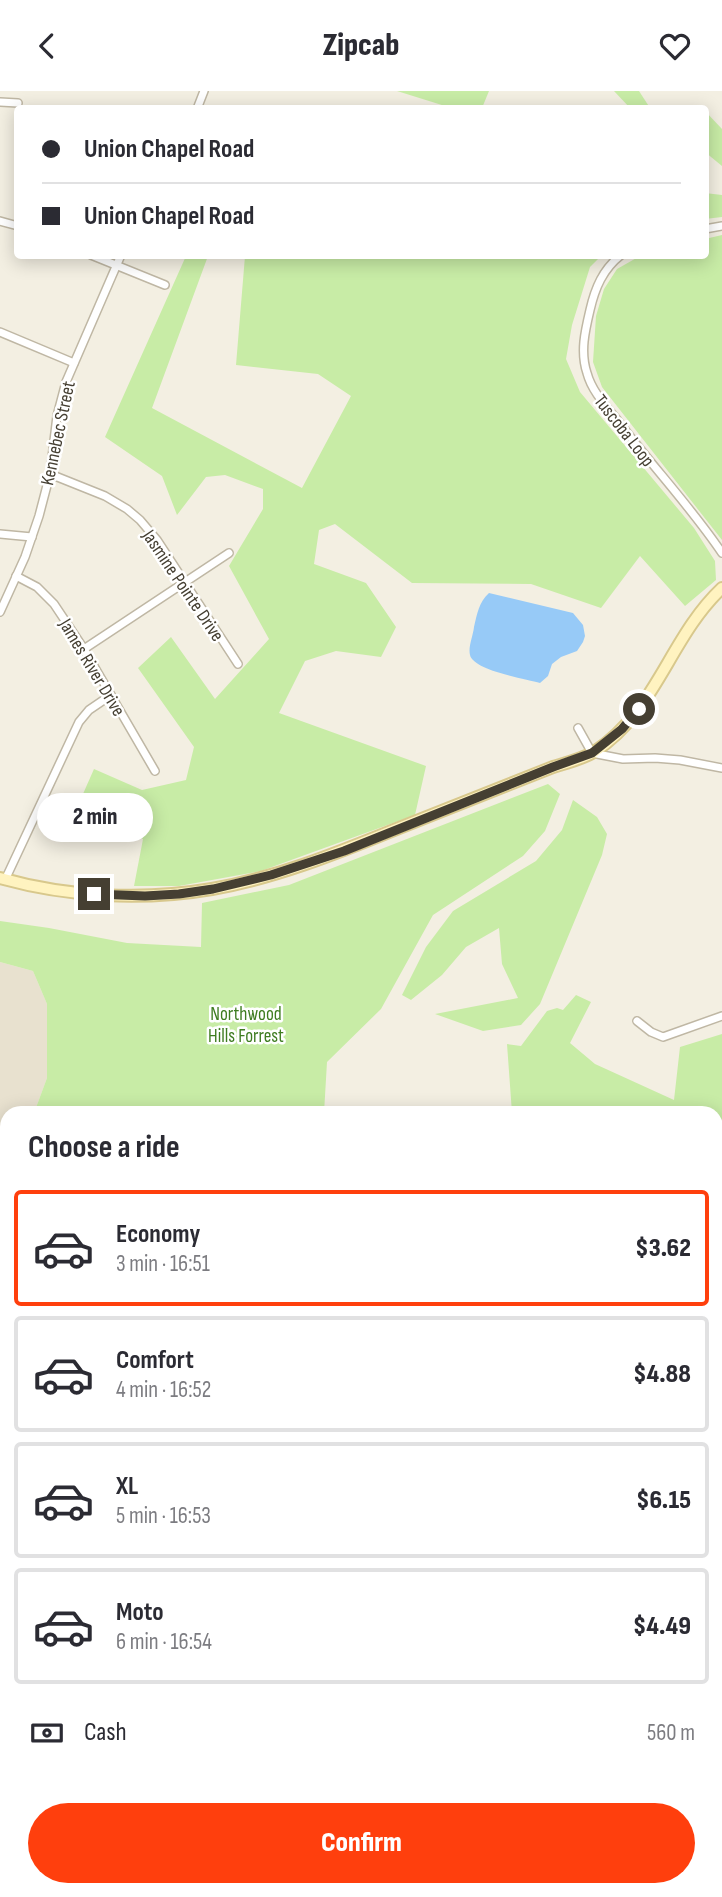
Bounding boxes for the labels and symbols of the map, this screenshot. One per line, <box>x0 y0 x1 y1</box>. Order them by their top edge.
street label: Kennebec Street <box>36 379 81 488</box>
street label: Tuscoba Loop <box>589 390 659 472</box>
street label: Jasmine Pointe Drive <box>136 525 229 646</box>
street label: James River Drive <box>53 614 130 721</box>
route start <box>623 693 655 725</box>
callout: 2 min <box>36 793 152 841</box>
route end <box>78 878 110 910</box>
park label: Northwood Hills Forrest <box>208 1003 284 1048</box>

